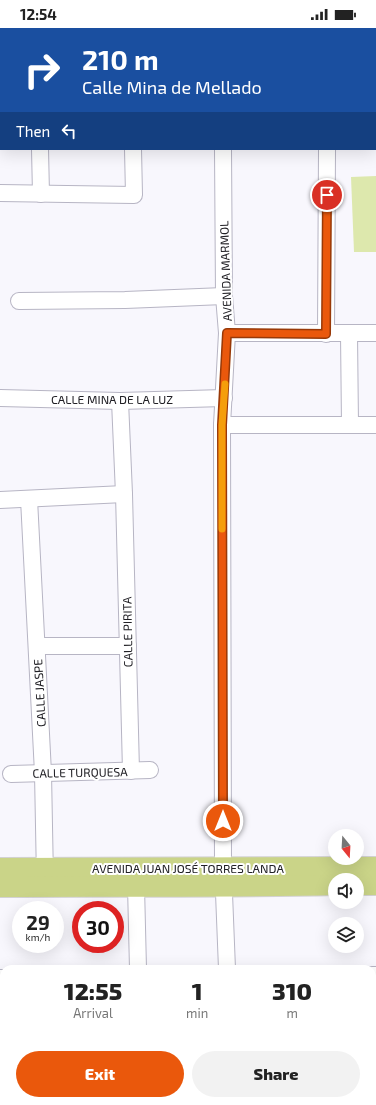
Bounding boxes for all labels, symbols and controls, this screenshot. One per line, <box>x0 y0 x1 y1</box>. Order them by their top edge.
text: 12:54 <box>20 5 57 23</box>
text: 210 m <box>82 42 159 76</box>
icon: right <box>16 44 68 96</box>
text: Calle Mina de Mellado <box>82 76 262 98</box>
icon: left <box>58 120 80 142</box>
text: Then <box>16 122 50 140</box>
pin <box>310 178 344 212</box>
icon: arrive <box>316 184 338 206</box>
street label: AVENIDA MARMOL <box>216 220 234 322</box>
street label: CALLE MINA DE LA LUZ <box>51 392 173 406</box>
street label: CALLE PIRITA <box>119 596 135 667</box>
street label: CALLE JASPE <box>30 658 48 727</box>
street label: CALLE TURQUESA <box>32 764 128 781</box>
position arrow <box>202 800 244 842</box>
north arrow <box>328 829 364 865</box>
map controls <box>328 829 364 953</box>
street label: AVENIDA JUAN JOSÉ TORRES LANDA <box>92 861 284 875</box>
button: sound <box>328 873 364 909</box>
speed limit sign: 30 <box>72 901 124 953</box>
text: 29 <box>26 910 50 934</box>
button: layers <box>328 917 364 953</box>
text: km/h <box>26 931 50 943</box>
text: 12:55 <box>64 976 122 1005</box>
text: 1 <box>192 976 203 1005</box>
text: 310 <box>272 976 312 1005</box>
text: Arrival <box>73 1005 113 1021</box>
text: min <box>186 1005 208 1021</box>
text: m <box>286 1005 298 1021</box>
button: Exit <box>16 1051 184 1097</box>
button: Share <box>192 1051 360 1097</box>

